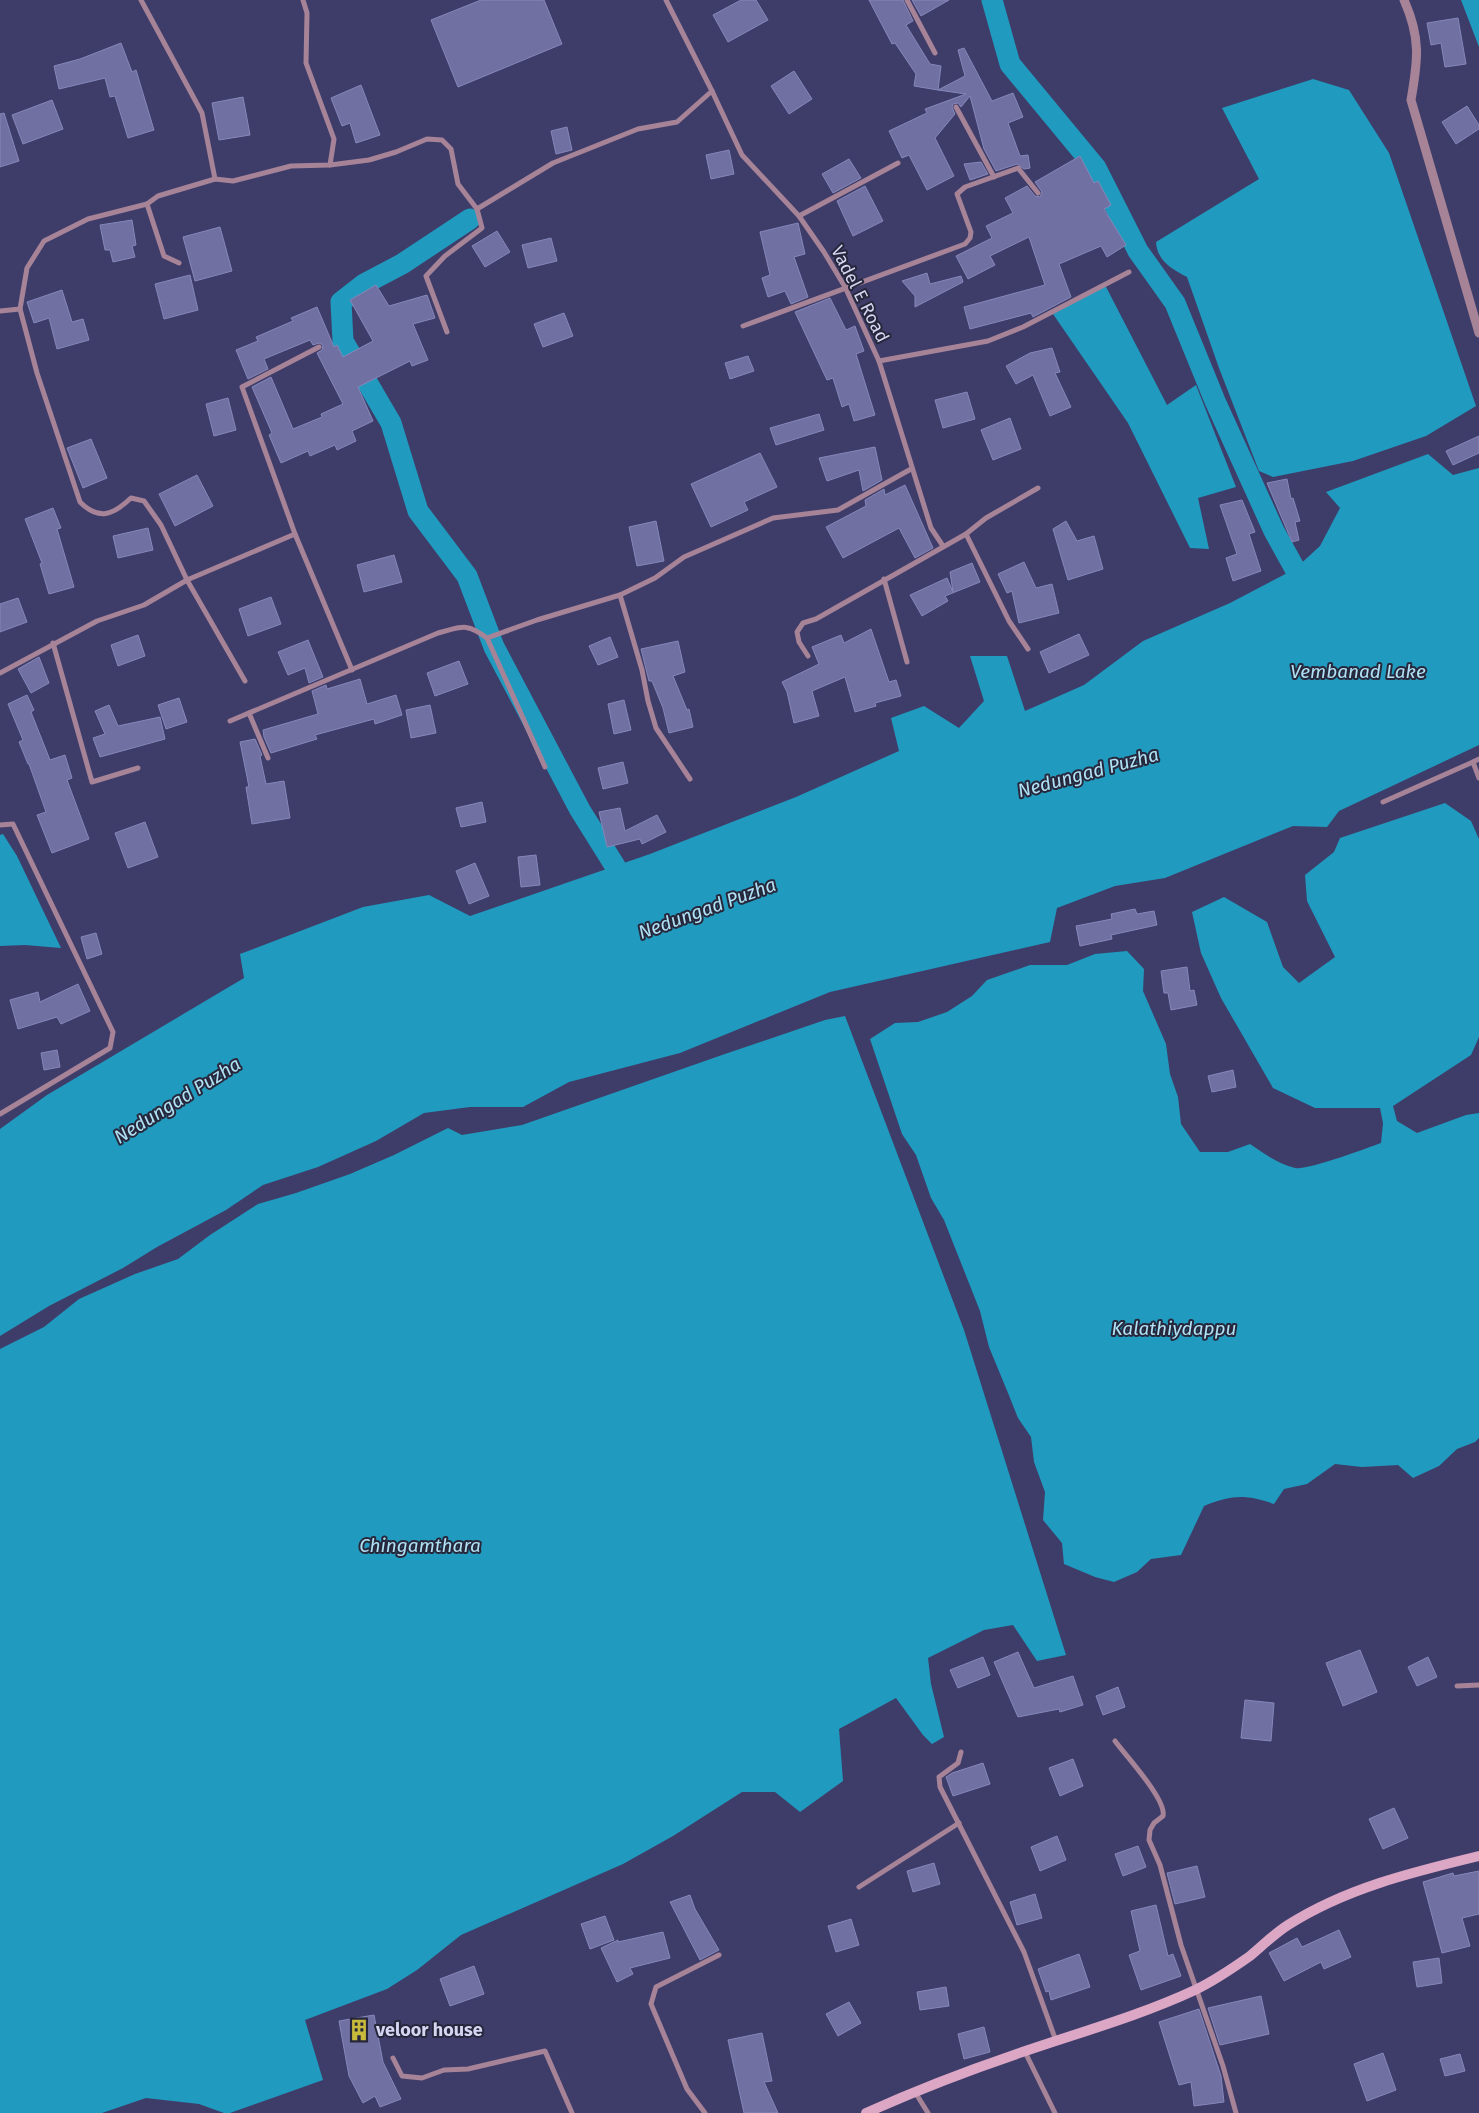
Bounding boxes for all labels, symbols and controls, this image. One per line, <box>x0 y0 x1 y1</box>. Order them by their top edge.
street label: Vadel E Road <box>826 242 894 346</box>
water label: Vembanad Lake <box>1290 660 1426 683</box>
water label: Nedungad Puzha <box>1015 743 1161 802</box>
water label: Nedungad Puzha <box>635 873 779 944</box>
water label: Nedungad Puzha <box>110 1052 245 1149</box>
water label: Kalathiydappu <box>1112 1317 1236 1340</box>
water label: Chingamthara <box>359 1534 481 1557</box>
building icon: veloor house <box>346 2017 372 2043</box>
place label: veloor house <box>375 2019 483 2041</box>

